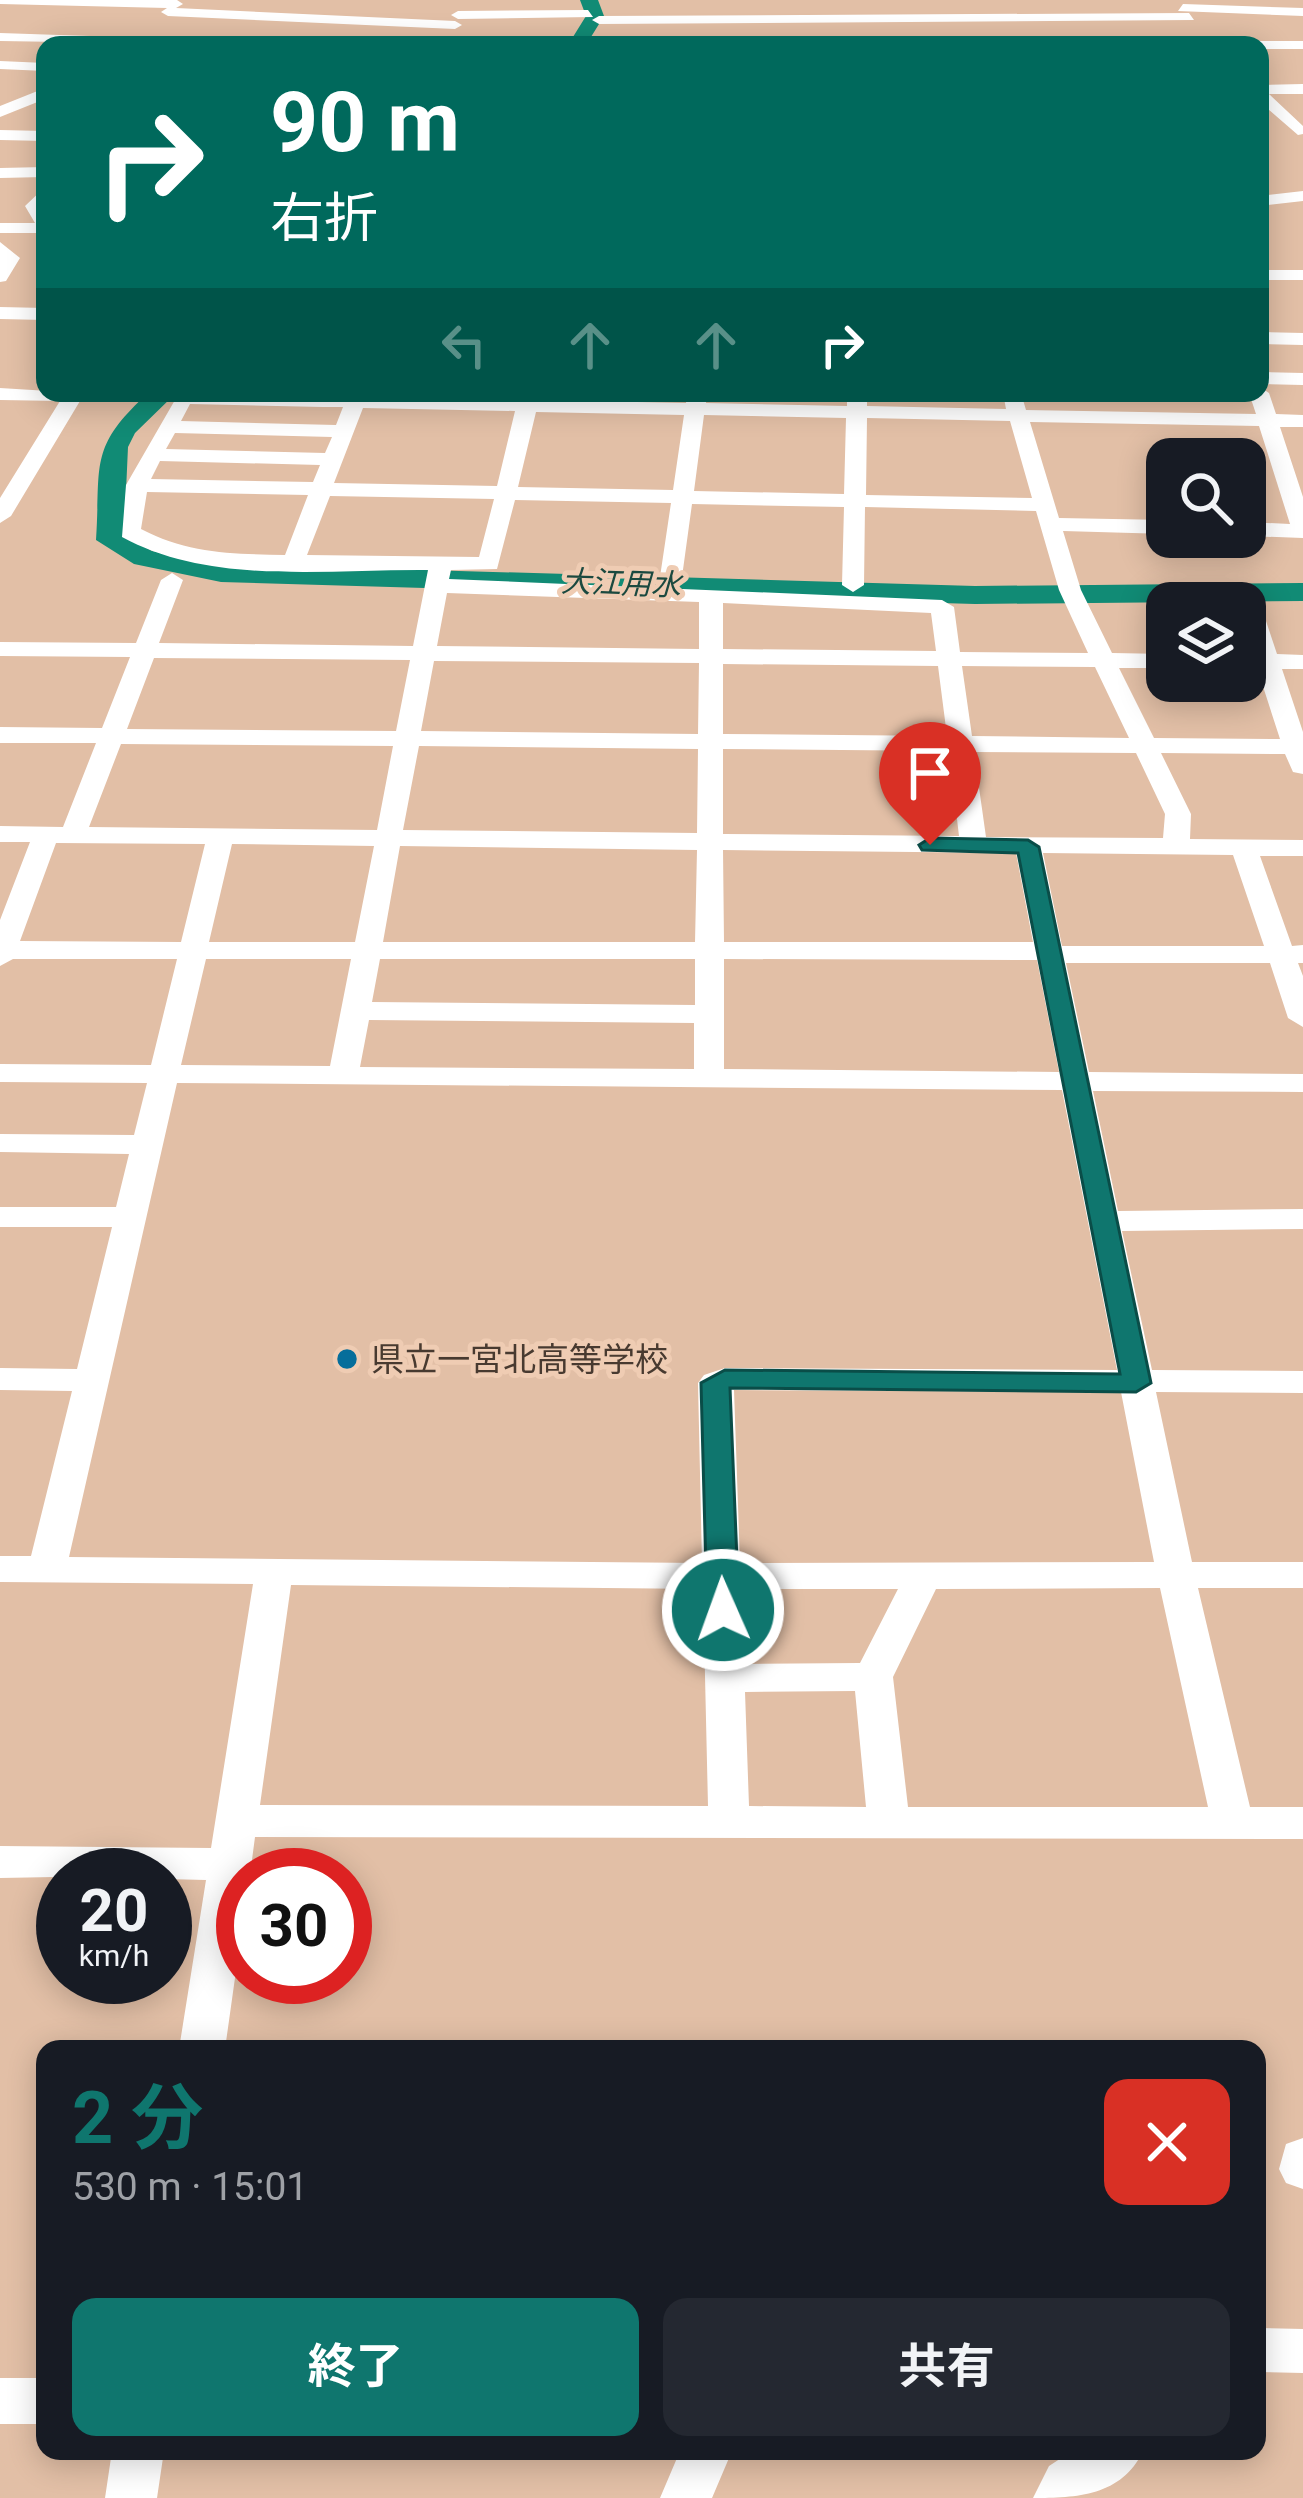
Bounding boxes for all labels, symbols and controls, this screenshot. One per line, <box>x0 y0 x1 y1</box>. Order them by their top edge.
text: 90 m <box>270 73 460 172</box>
icon: right <box>72 84 228 240</box>
text: 右折 <box>270 187 378 250</box>
icon: left <box>431 312 497 378</box>
icon: ahead <box>557 312 623 378</box>
icon: ahead <box>683 312 749 378</box>
icon: right <box>809 312 875 378</box>
map controls <box>1146 438 1266 702</box>
button: search <box>1146 438 1266 558</box>
water label: 大江用水 <box>560 563 685 603</box>
button: layers <box>1146 582 1266 702</box>
pin <box>879 722 981 845</box>
icon: arrive <box>897 740 963 806</box>
place label: 県立一宮北高等学校 <box>371 1340 668 1379</box>
marker: 県立一宮北高等学校 <box>334 1346 360 1372</box>
position arrow <box>660 1547 786 1673</box>
speed limit sign: 30 <box>216 1848 372 2004</box>
text: 20 <box>80 1875 148 1946</box>
text: km/h <box>79 1938 149 1973</box>
text: 2 分 <box>72 2076 203 2161</box>
button: close <box>1104 2079 1230 2205</box>
text: 530 m · 15:01 <box>72 2164 308 2210</box>
button: 終了 <box>72 2298 639 2436</box>
button: 共有 <box>663 2298 1230 2436</box>

